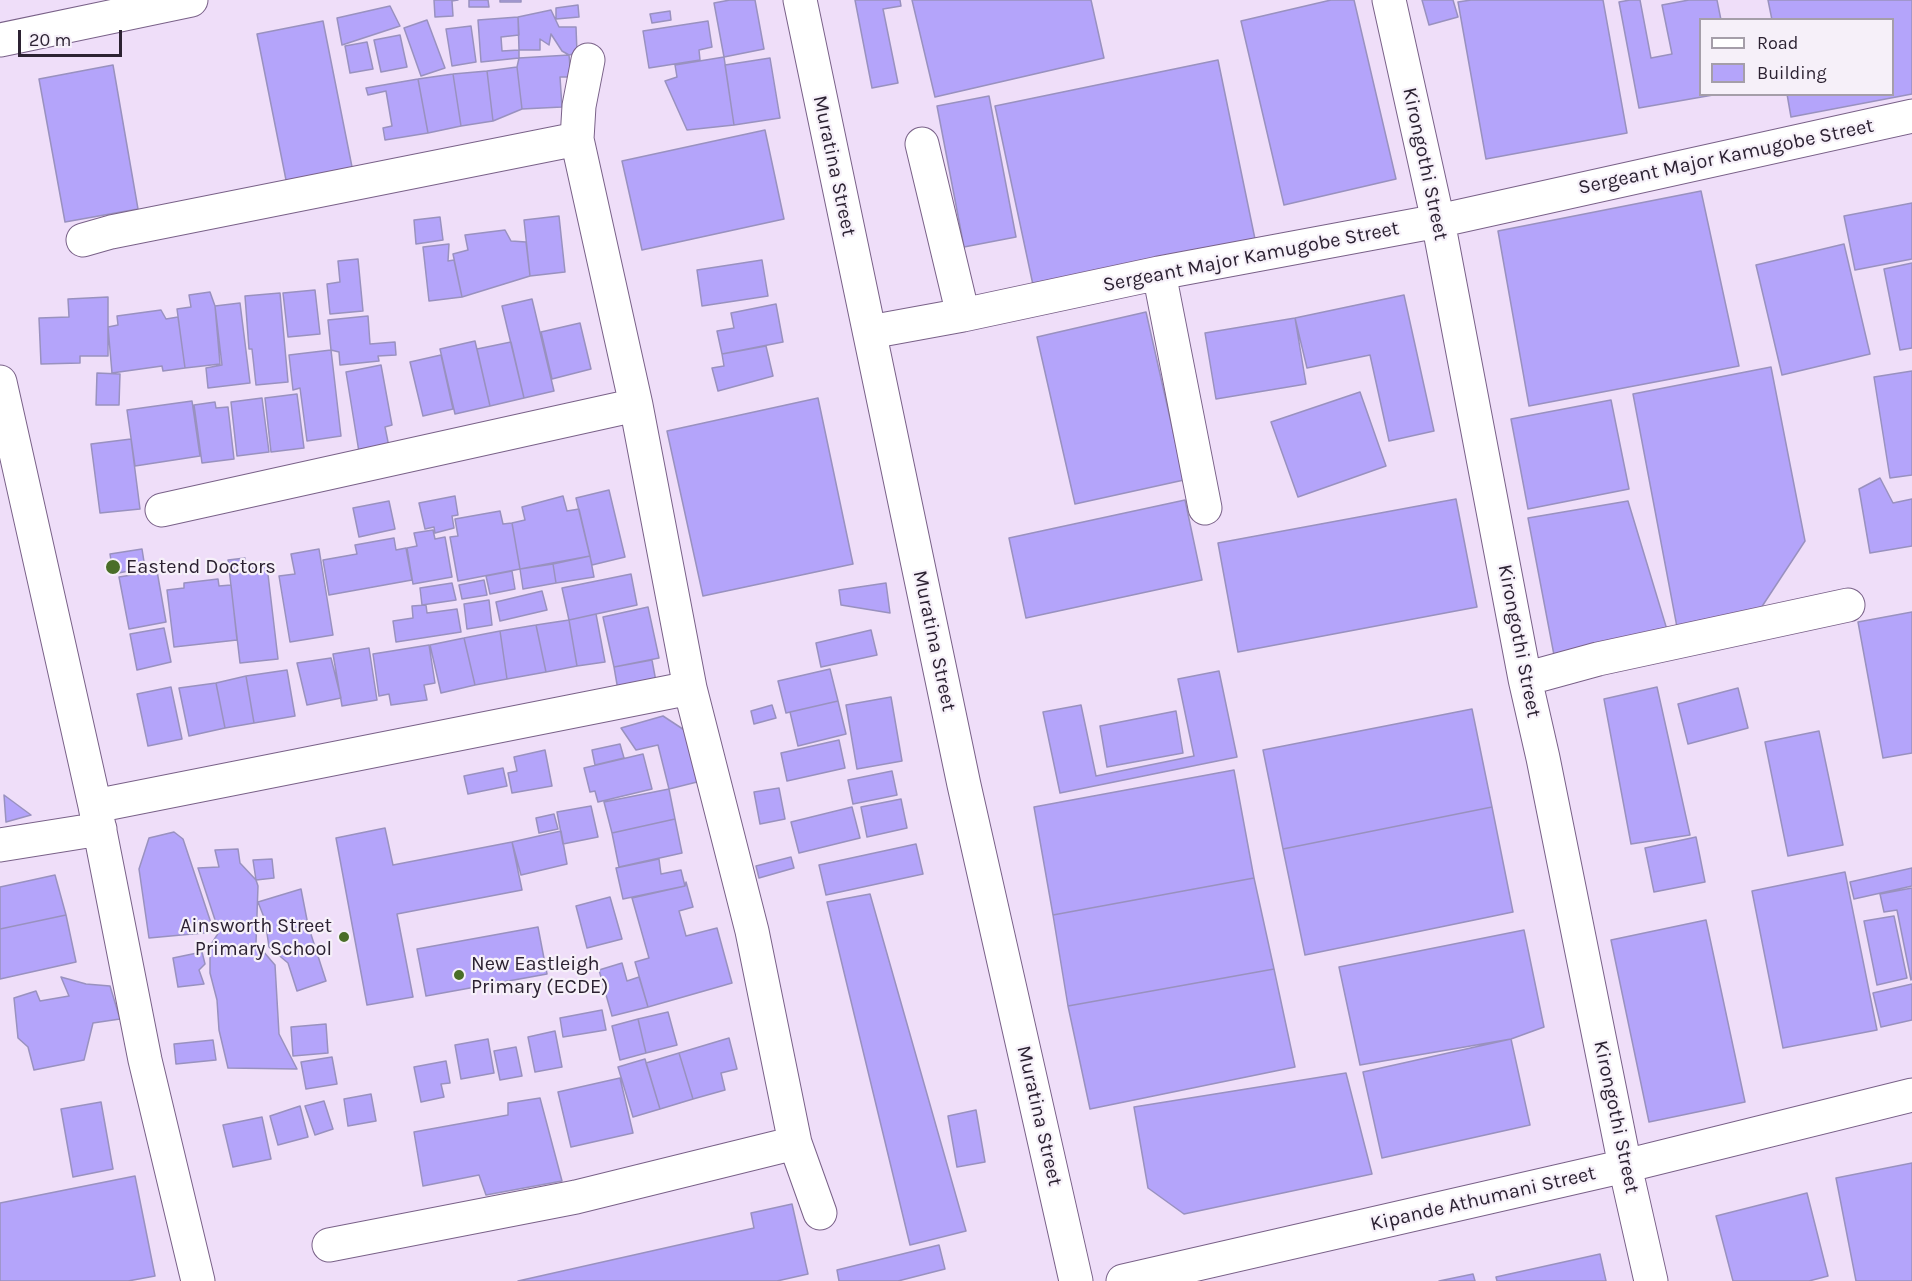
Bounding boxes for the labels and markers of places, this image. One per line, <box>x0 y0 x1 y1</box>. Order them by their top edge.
place label: Eastend Doctors <box>126 555 276 579</box>
marker: Eastend Doctors <box>104 558 122 576</box>
place label: Ainsworth Street Primary School <box>180 914 332 961</box>
marker: Ainsworth Street Primary School <box>337 930 351 944</box>
place label: New Eastleigh Primary (ECDE) <box>471 952 608 999</box>
marker: New Eastleigh Primary (ECDE) <box>452 968 466 982</box>

